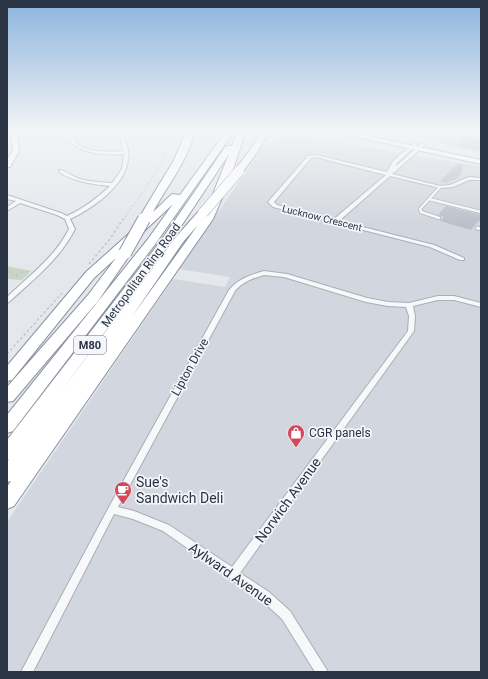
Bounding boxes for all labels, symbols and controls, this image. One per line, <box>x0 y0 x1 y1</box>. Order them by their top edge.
street label: Lucknow Crescent <box>281 203 363 233</box>
street label: Metropolitan Ring Road <box>99 220 183 330</box>
road number: M80 <box>74 336 106 354</box>
street label: Lipton Drive <box>169 336 211 398</box>
shop icon: CGR panels <box>286 423 306 448</box>
place label: CGR panels <box>309 426 371 440</box>
street label: Norwich Avenue <box>252 454 324 546</box>
place label: Sue's Sandwich Deli <box>136 474 223 506</box>
cafe icon: Sue's Sandwich Deli <box>113 480 133 505</box>
street label: Aylward Avenue <box>186 539 276 609</box>

